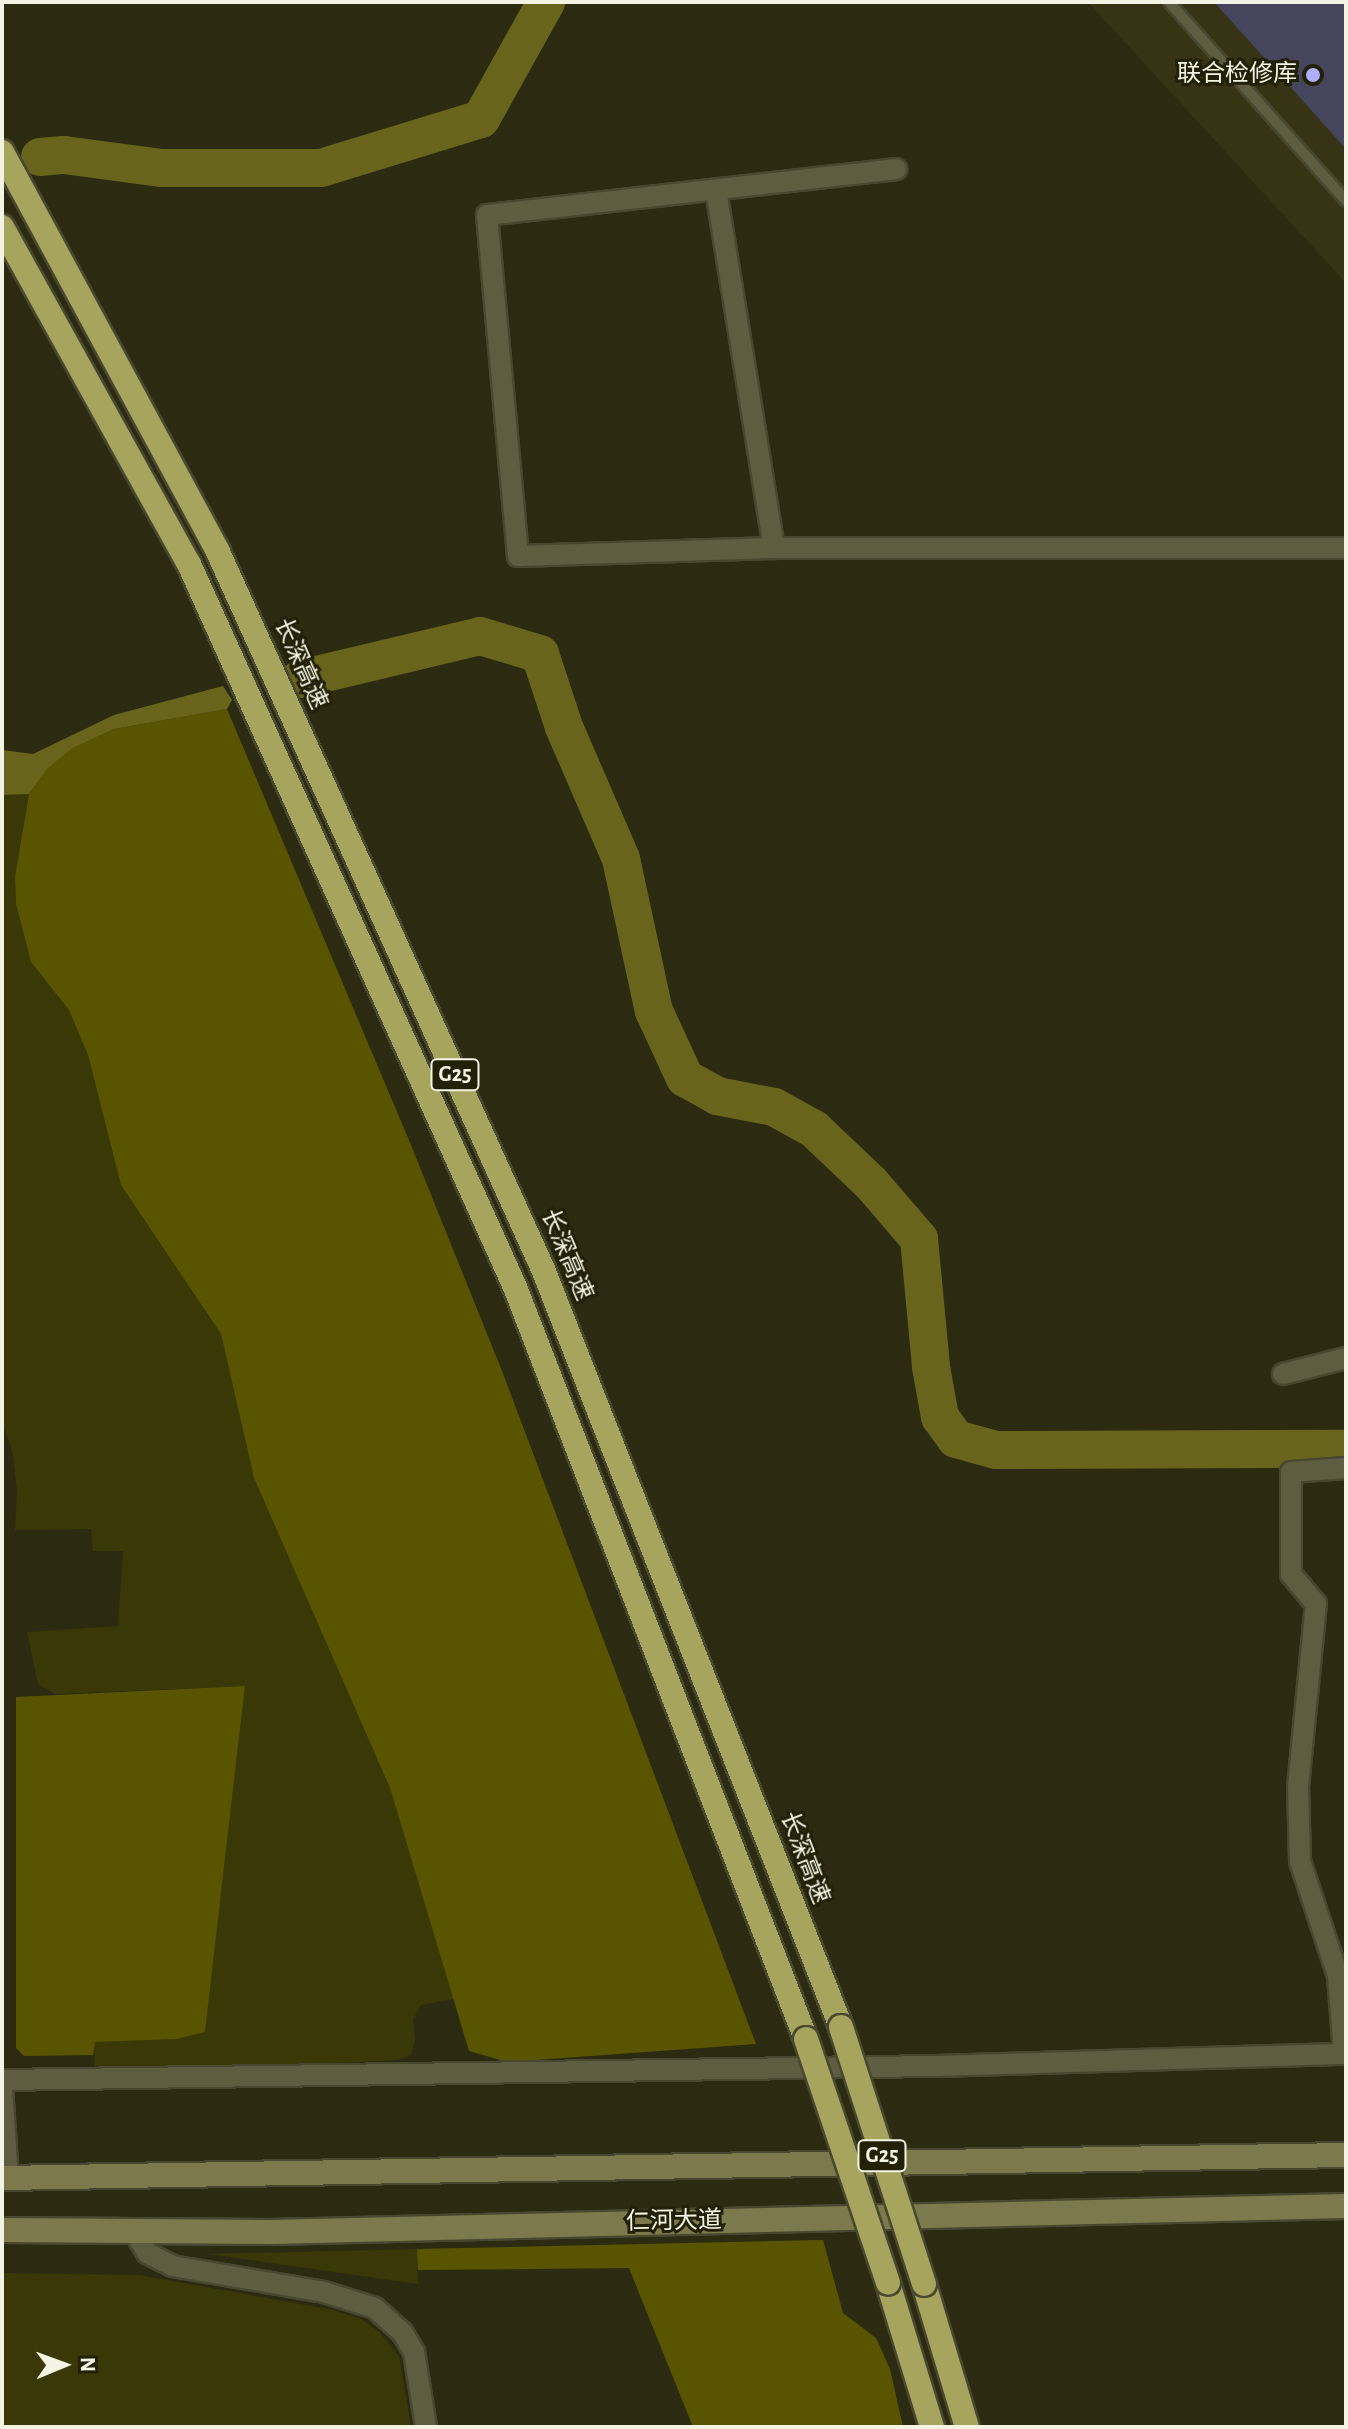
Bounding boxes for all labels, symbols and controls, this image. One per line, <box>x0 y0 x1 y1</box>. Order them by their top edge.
place label: 联合检修库 <box>1177 61 1297 89</box>
marker: 联合检修库 <box>1304 66 1322 84</box>
street label: 长深高速 <box>267 614 333 714</box>
road number: G25 <box>429 1057 481 1093</box>
street label: 长深高速 <box>534 1205 598 1305</box>
street label: 长深高速 <box>773 1808 835 1908</box>
road number: G25 <box>856 2138 908 2174</box>
street label: 仁河大道 <box>626 2207 722 2237</box>
north arrow <box>24 2325 104 2405</box>
text: N <box>77 2357 99 2372</box>

